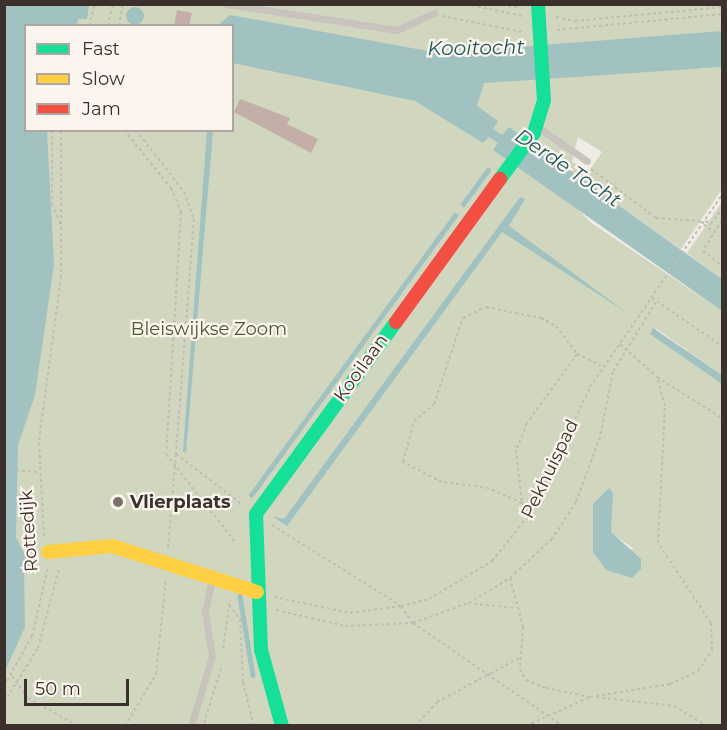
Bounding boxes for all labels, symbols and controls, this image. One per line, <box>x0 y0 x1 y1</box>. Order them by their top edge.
legend <box>24 24 234 132</box>
water label: Kooitocht <box>427 35 525 61</box>
text: Fast <box>82 38 120 60</box>
text: Slow <box>82 68 125 90</box>
text: Jam <box>82 98 121 120</box>
water label: Derde Tocht <box>510 124 626 212</box>
park label: Bleiswijkse Zoom <box>131 318 287 340</box>
street label: Kooilaan <box>329 330 393 406</box>
street label: Pekhuispad <box>517 416 583 522</box>
street label: Rottedijk <box>15 489 43 573</box>
place label: Vlierplaats <box>130 491 231 513</box>
marker: Vlierplaats <box>111 495 125 509</box>
scale bar <box>27 667 132 705</box>
text: 50 m <box>35 678 81 700</box>

